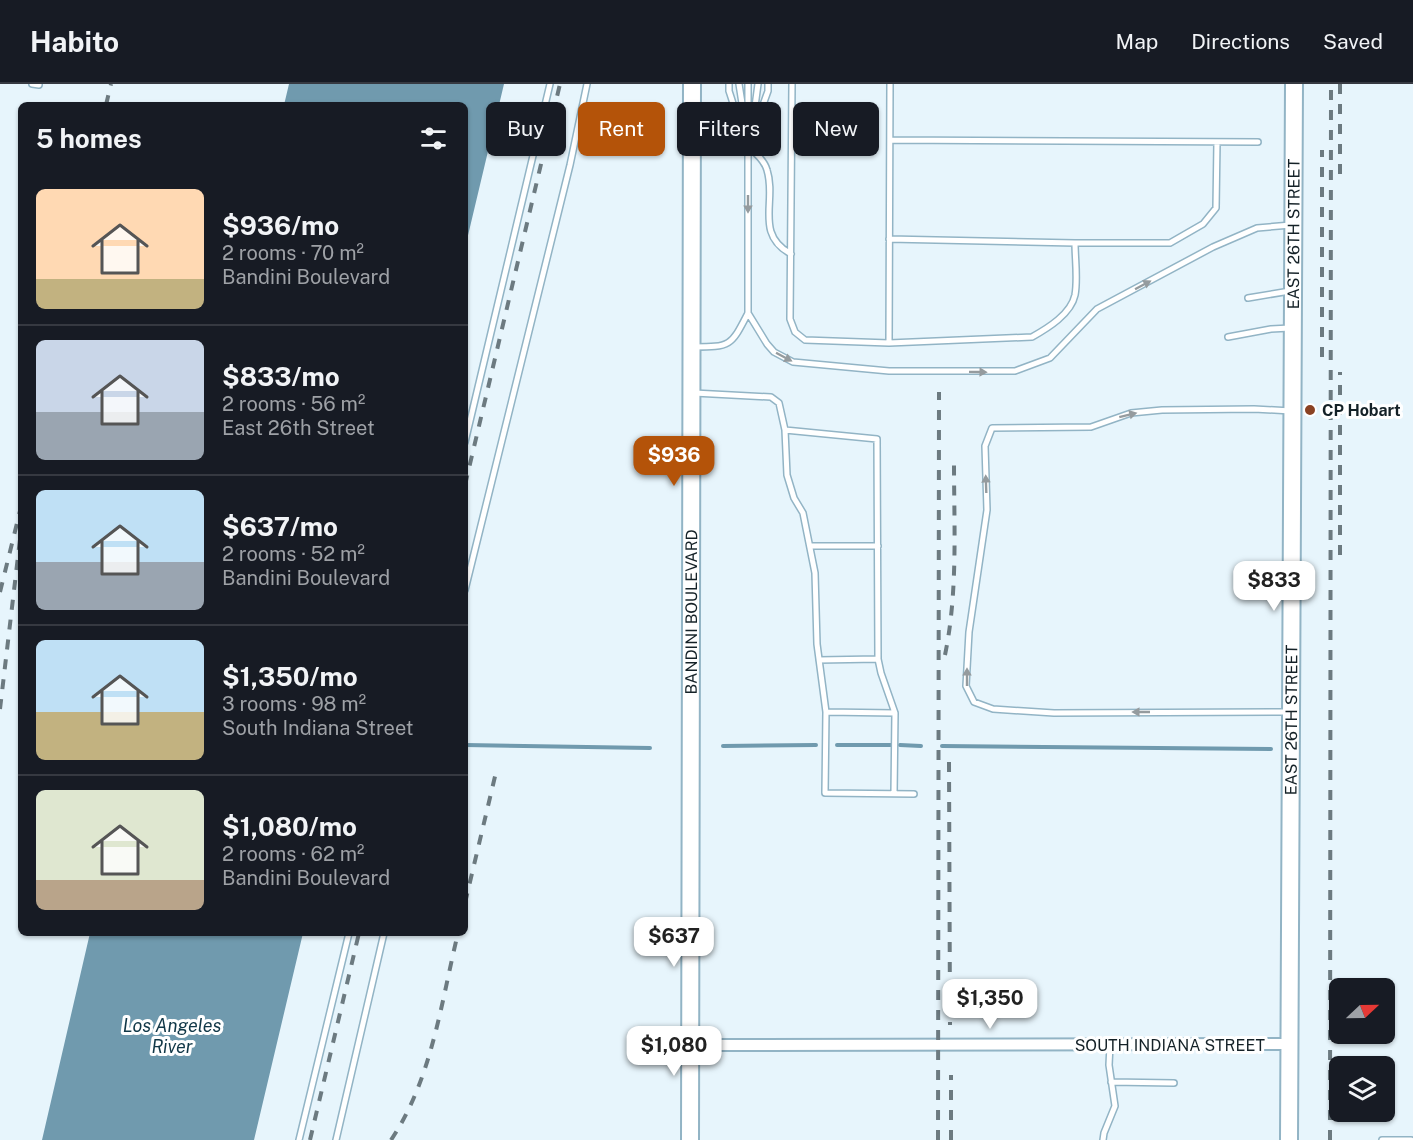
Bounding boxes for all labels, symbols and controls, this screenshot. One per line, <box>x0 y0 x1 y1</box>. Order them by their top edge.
text: Habito <box>30 25 119 58</box>
text: Map <box>1116 29 1158 54</box>
text: Directions <box>1191 29 1290 54</box>
text: Saved <box>1323 29 1383 54</box>
chip: Buy <box>486 102 566 156</box>
chip: Rent <box>578 102 665 156</box>
chip: Filters <box>677 102 781 156</box>
chip: New <box>793 102 879 156</box>
icon: filters <box>417 122 450 155</box>
text: 5 homes <box>36 123 142 154</box>
street label: EAST 26TH STREET <box>1284 158 1304 309</box>
one-way arrow <box>743 194 753 213</box>
text: $936/mo <box>222 210 339 241</box>
icon: home <box>84 213 156 285</box>
text: 2 rooms · 70 m² <box>222 241 364 265</box>
text: Bandini Boulevard <box>222 265 390 289</box>
one-way arrow <box>1135 280 1152 290</box>
one-way arrow <box>776 352 793 362</box>
text: $833/mo <box>222 361 340 392</box>
icon: home <box>84 364 156 436</box>
one-way arrow <box>968 367 987 377</box>
text: 2 rooms · 56 m² <box>222 392 365 416</box>
place label: CP Hobart <box>1322 401 1401 420</box>
marker: CP Hobart <box>1303 403 1317 417</box>
one-way arrow <box>1119 410 1137 420</box>
text: East 26th Street <box>222 416 375 440</box>
pin: $936 <box>638 436 710 487</box>
text: $936 <box>647 443 701 467</box>
one-way arrow <box>982 474 991 493</box>
text: $637/mo <box>222 511 338 542</box>
icon: home <box>84 514 156 586</box>
street label: BANDINI BOULEVARD <box>682 529 701 695</box>
text: 2 rooms · 52 m² <box>222 542 365 566</box>
pin: $833 <box>1238 561 1310 612</box>
text: Bandini Boulevard <box>222 566 390 590</box>
text: $833 <box>1247 568 1301 592</box>
street label: EAST 26TH STREET <box>1282 644 1301 795</box>
text: $1,350/mo <box>222 661 358 692</box>
icon: home <box>84 664 156 736</box>
one-way arrow <box>962 668 972 687</box>
text: 3 rooms · 98 m² <box>222 692 366 716</box>
one-way arrow <box>1131 707 1150 717</box>
text: South Indiana Street <box>222 716 414 740</box>
text: $1,080/mo <box>222 811 357 842</box>
icon: home <box>84 814 156 886</box>
text: 2 rooms · 62 m² <box>222 842 364 866</box>
text: Bandini Boulevard <box>222 866 390 890</box>
pin: $637 <box>638 917 710 968</box>
text: $637 <box>648 924 700 948</box>
north arrow <box>1329 978 1395 1044</box>
map controls <box>1329 978 1395 1122</box>
pin: $1,350 <box>941 979 1039 1030</box>
text: $1,350 <box>956 986 1024 1010</box>
water label: Los Angeles River <box>123 1015 221 1057</box>
pin: $1,080 <box>625 1026 723 1077</box>
text: $1,080 <box>641 1033 707 1057</box>
street label: SOUTH INDIANA STREET <box>1075 1036 1266 1055</box>
button: layers <box>1329 1056 1395 1122</box>

